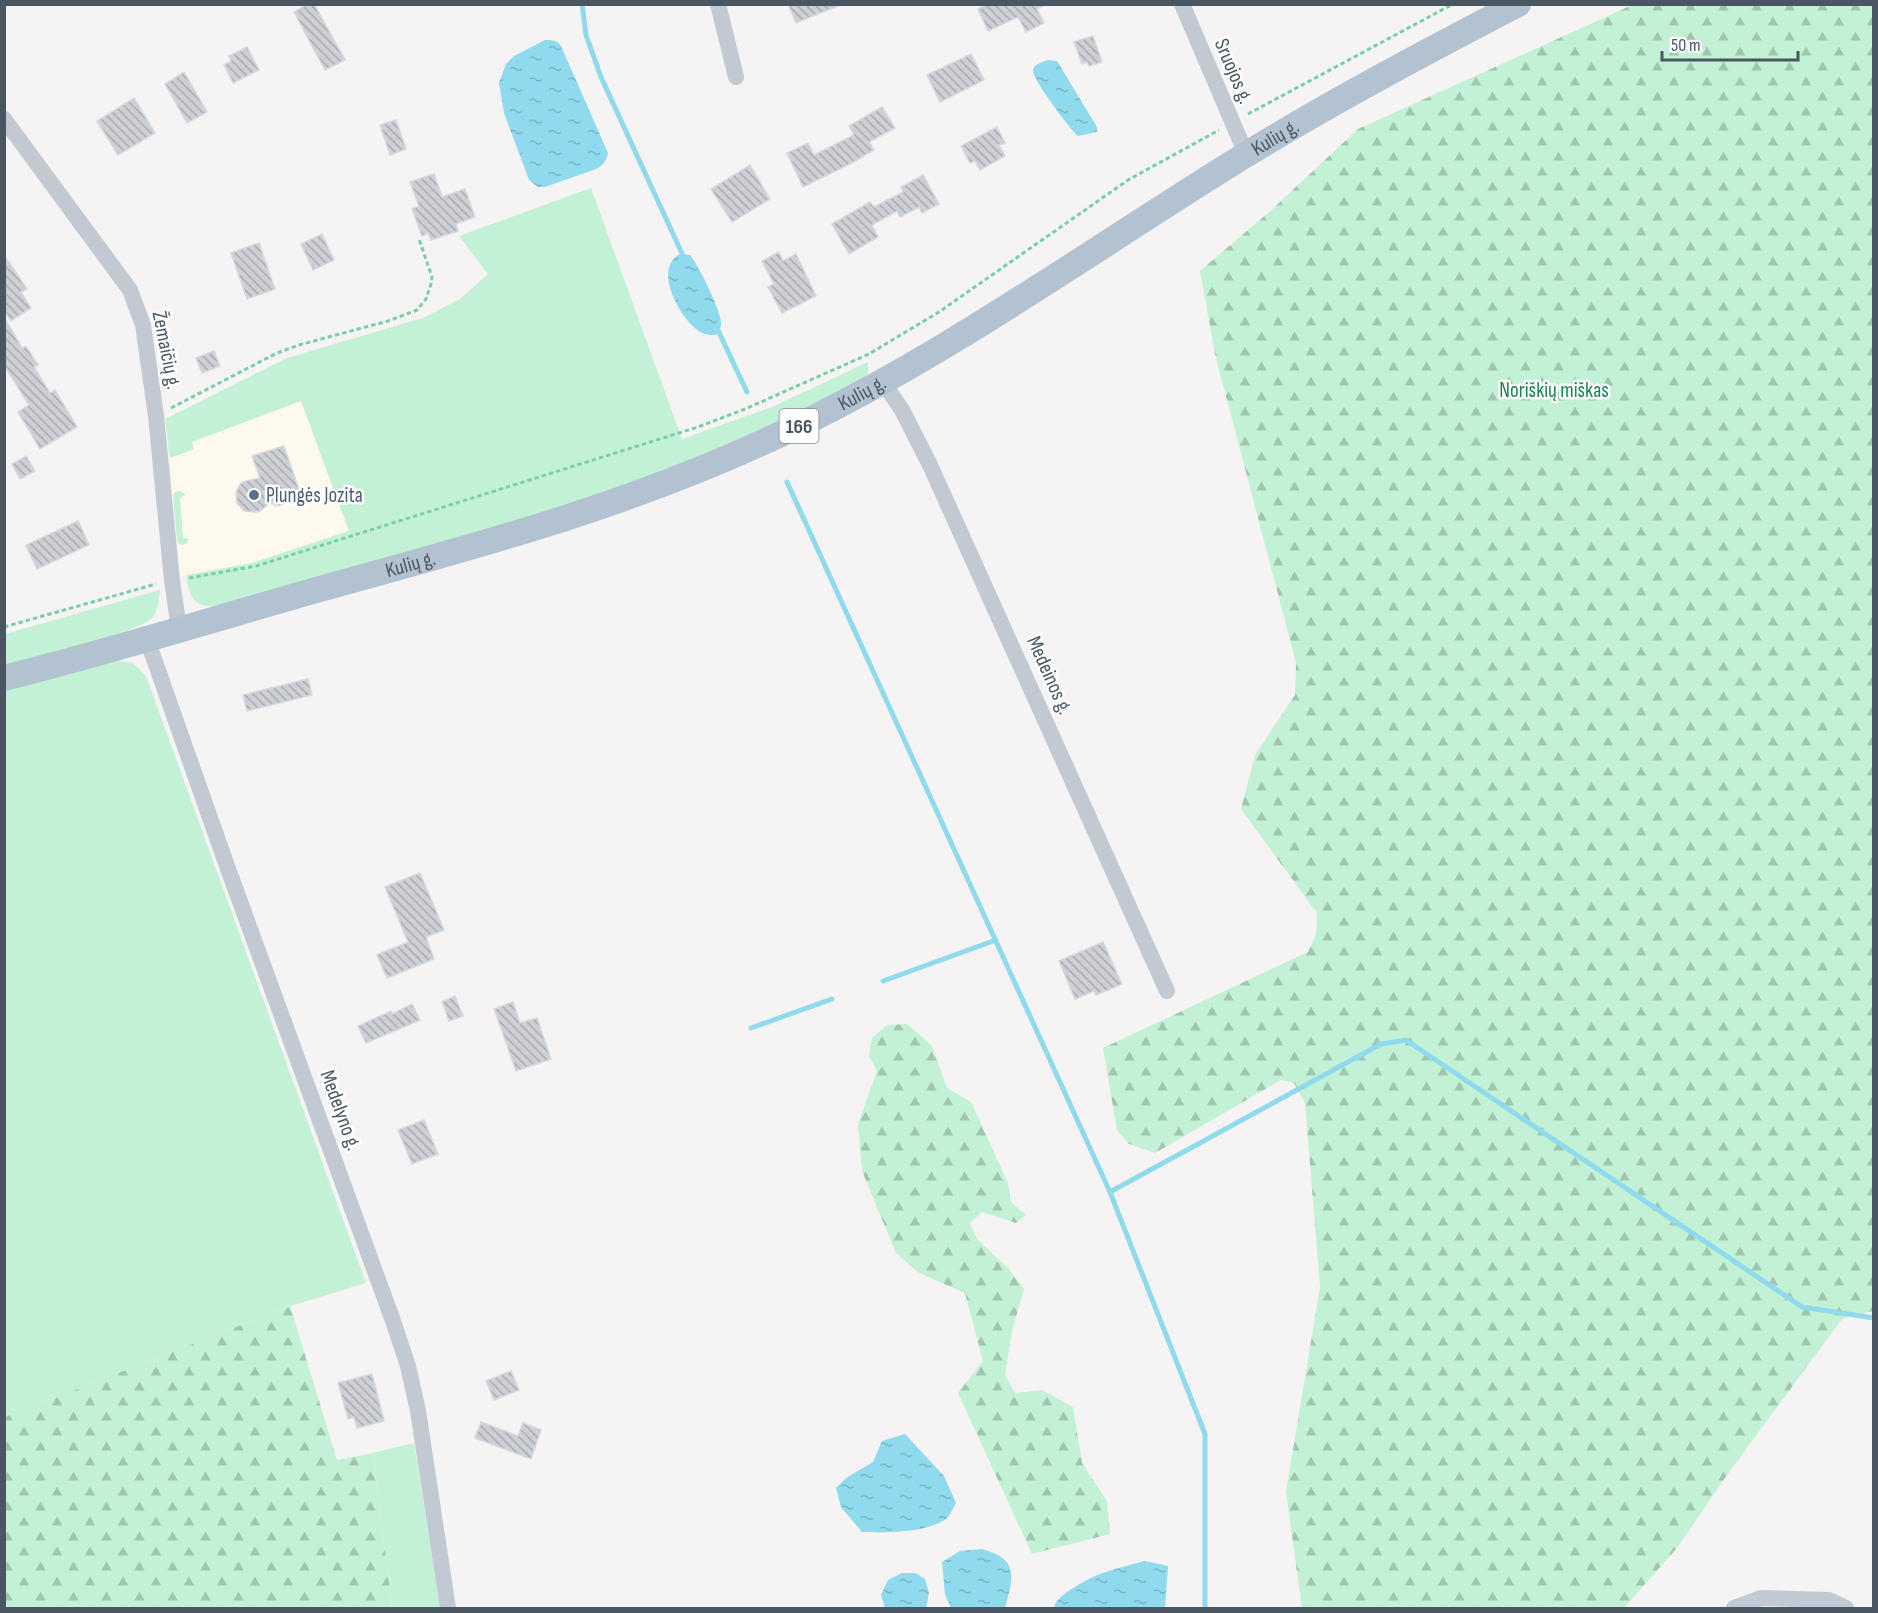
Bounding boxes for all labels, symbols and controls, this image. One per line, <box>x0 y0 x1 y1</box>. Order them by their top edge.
scale bar <box>1662 24 1798 62</box>
street label: Sruojos g. <box>1209 35 1258 107</box>
text: 50 m <box>1671 35 1701 56</box>
street label: Kulių g. <box>1247 114 1303 161</box>
street label: Žemaičių g. <box>147 309 186 391</box>
street label: Kulių g. <box>834 370 890 416</box>
park label: Noriškių miškas <box>1499 378 1609 403</box>
road number: 166 <box>780 409 818 443</box>
place label: Plungės Jozita <box>266 483 363 508</box>
marker: Plungės Jozita <box>247 488 261 502</box>
street label: Kulių g. <box>383 546 438 583</box>
street label: Medeinos g. <box>1021 632 1078 718</box>
street label: Medelyno g. <box>315 1067 367 1154</box>

